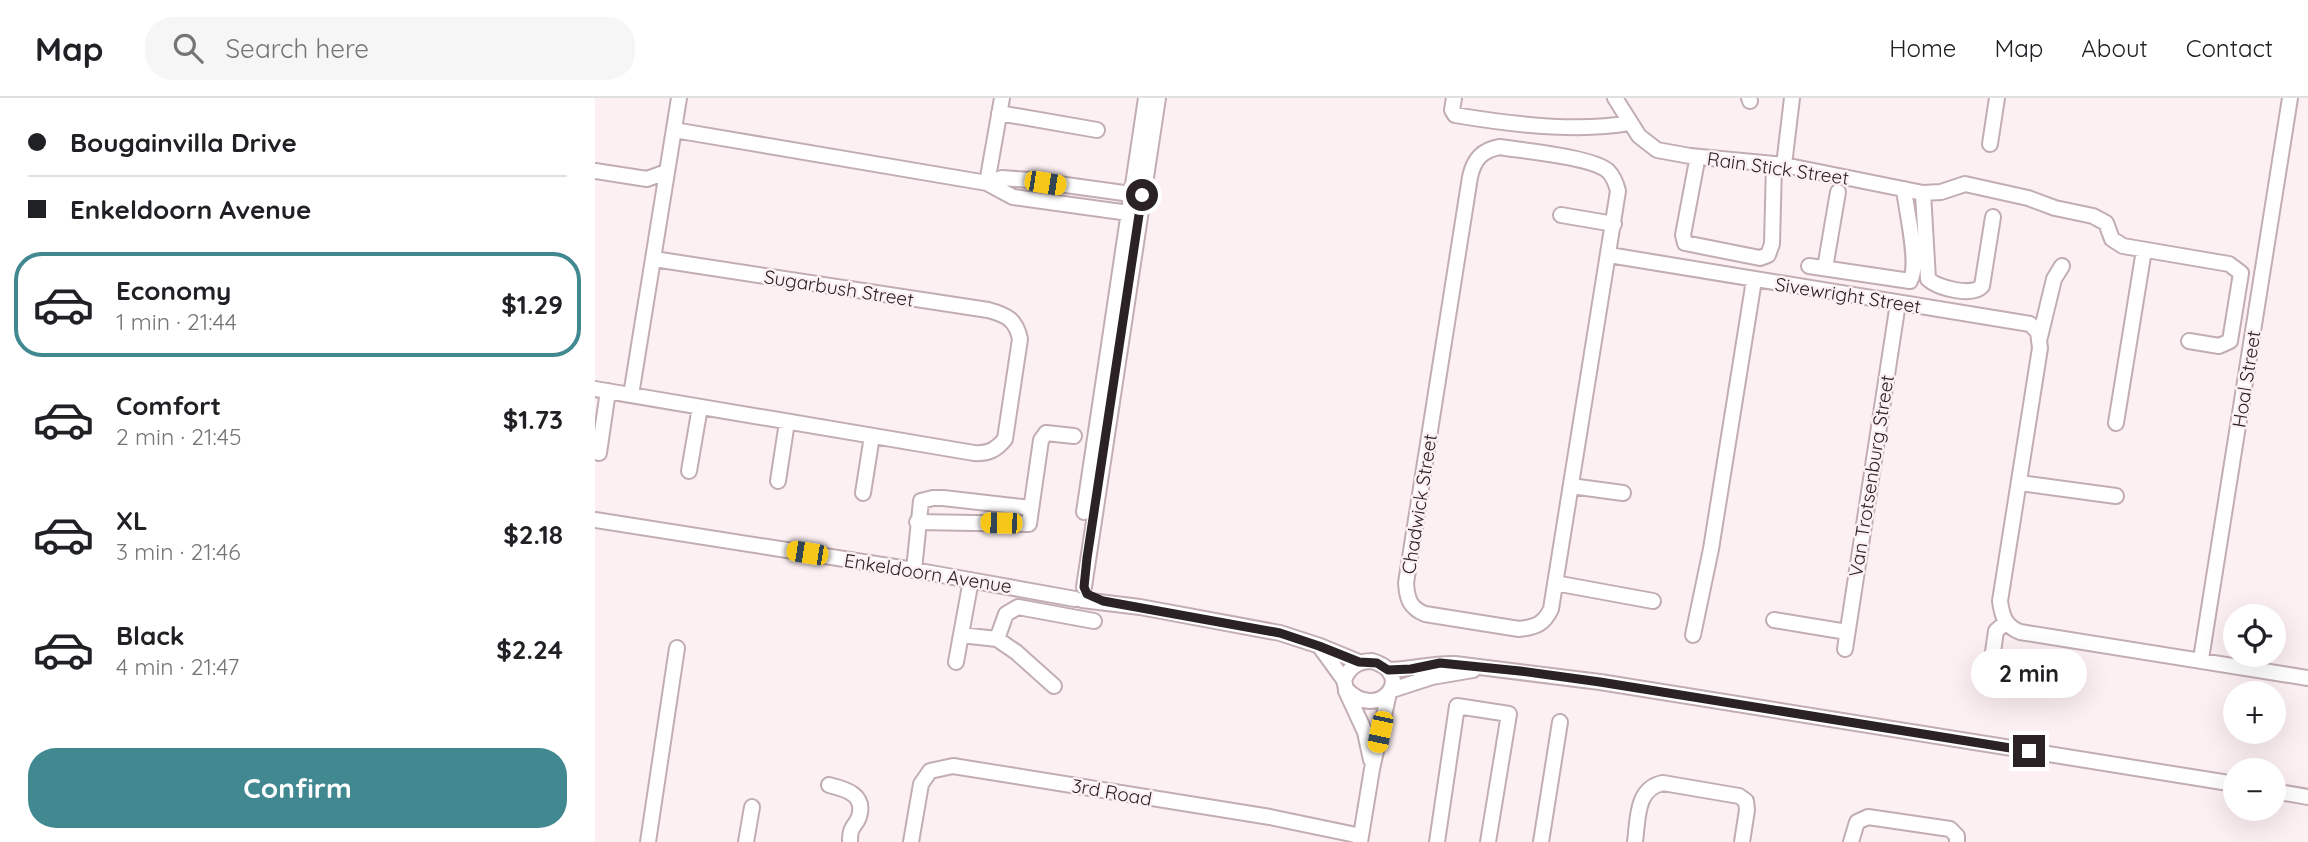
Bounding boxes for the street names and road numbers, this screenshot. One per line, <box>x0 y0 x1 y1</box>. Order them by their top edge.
street label: Rain Stick Street <box>1706 146 1850 190</box>
street label: Sugarbush Street <box>763 264 915 312</box>
street label: Sivewright Street <box>1773 272 1923 318</box>
street label: Hoal Street <box>2226 329 2266 429</box>
street label: Van Trotsenburg Street <box>1843 373 1899 579</box>
street label: Chadwick Street <box>1396 432 1442 576</box>
street label: Enkeldoorn Avenue <box>842 548 1014 598</box>
street label: 3rd Road <box>1070 773 1154 811</box>

